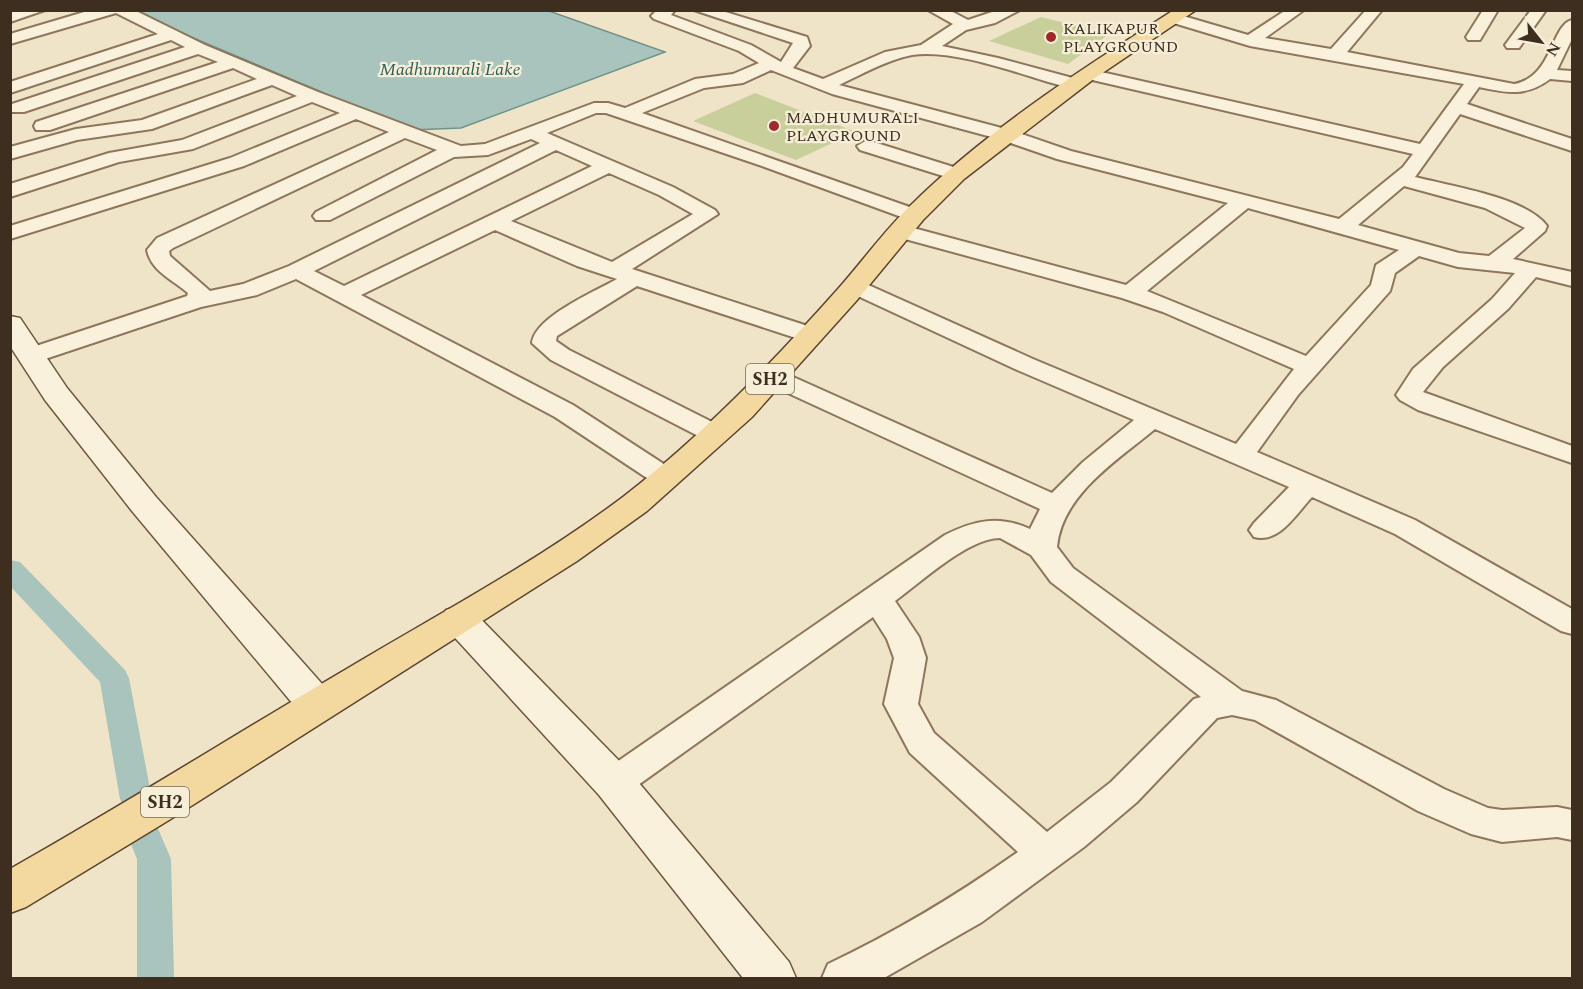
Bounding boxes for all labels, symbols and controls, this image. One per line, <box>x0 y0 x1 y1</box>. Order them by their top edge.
north arrow <box>1511 12 1571 72</box>
place label: KALIKAPUR PLAYGROUND <box>1063 17 1178 59</box>
marker: KALIKAPUR PLAYGROUND <box>1044 30 1058 44</box>
text: N <box>1539 37 1567 61</box>
water label: Madhumurali Lake <box>379 56 521 83</box>
place label: MADHUMURALI PLAYGROUND <box>786 106 919 148</box>
marker: MADHUMURALI PLAYGROUND <box>767 119 781 133</box>
road number: SH2 <box>746 364 794 394</box>
road number: SH2 <box>141 787 189 817</box>

